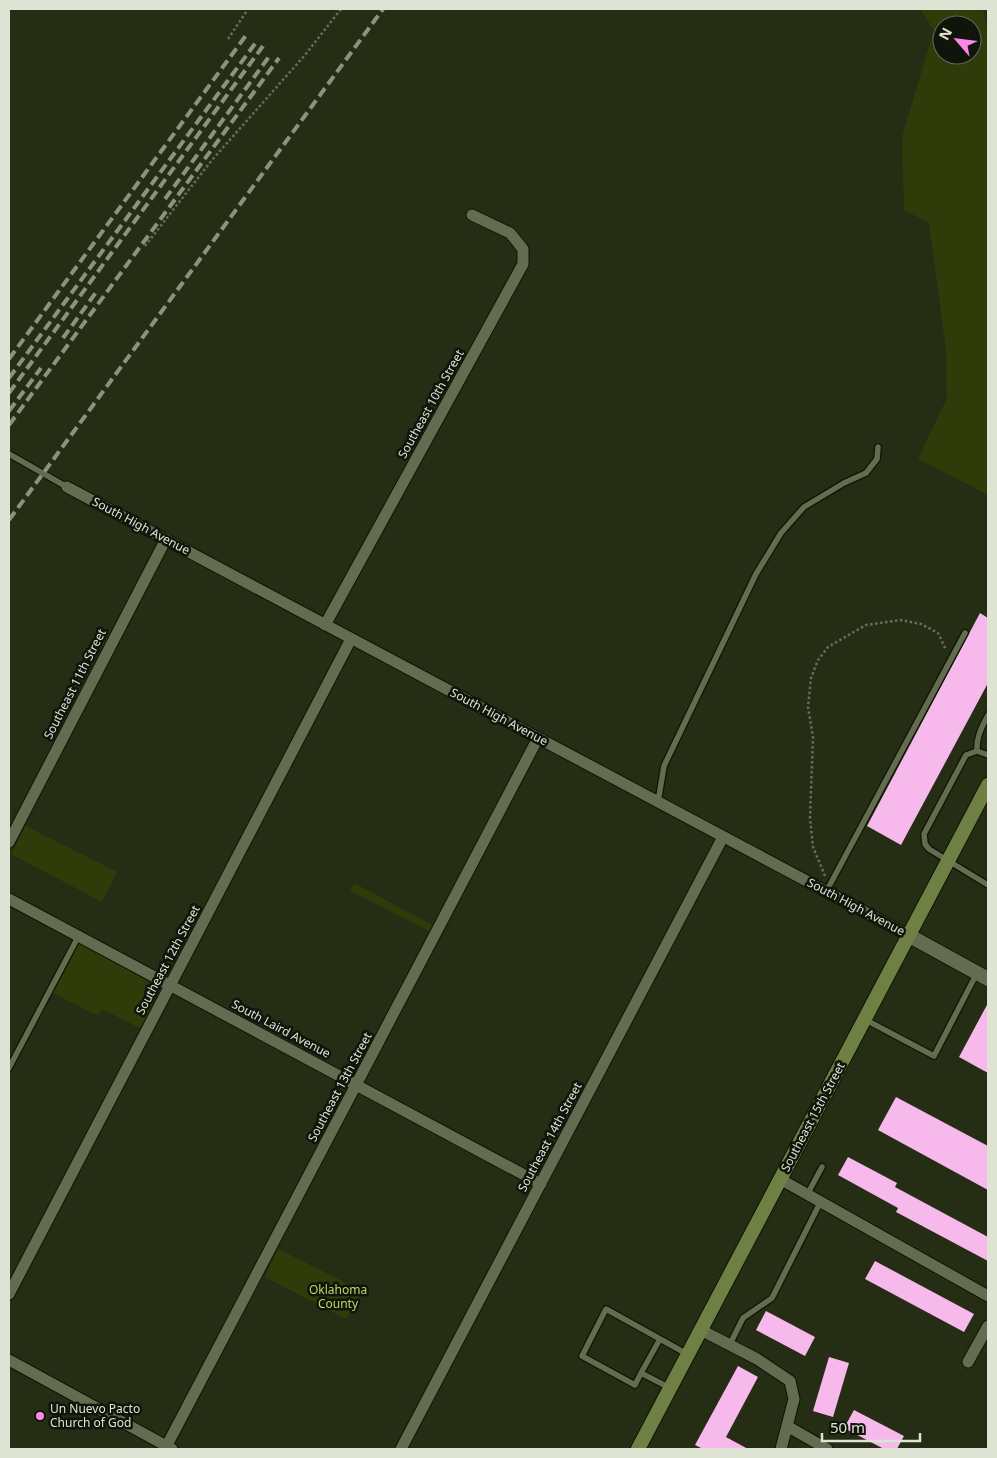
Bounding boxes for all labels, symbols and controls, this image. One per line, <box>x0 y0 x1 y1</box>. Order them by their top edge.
north arrow <box>932 15 982 65</box>
text: N <box>934 24 956 43</box>
street label: Southeast 10th Street <box>394 346 468 461</box>
street label: South High Avenue <box>89 493 193 559</box>
street label: Southeast 11th Street <box>39 625 110 742</box>
street label: South High Avenue <box>447 684 551 750</box>
street label: South High Avenue <box>804 874 908 940</box>
street label: Southeast 12th Street <box>131 901 204 1018</box>
street label: South Laird Avenue <box>229 995 334 1062</box>
street label: Southeast 13th Street <box>303 1028 376 1145</box>
street label: Southeast 15th Street <box>776 1058 849 1175</box>
street label: Southeast 14th Street <box>513 1078 586 1195</box>
park label: Oklahoma County <box>309 1281 367 1312</box>
place label: Un Nuevo Pacto Church of God <box>50 1400 140 1431</box>
marker: Un Nuevo Pacto Church of God <box>34 1410 46 1422</box>
scale bar <box>822 1410 920 1442</box>
text: 50 m <box>830 1417 865 1437</box>

